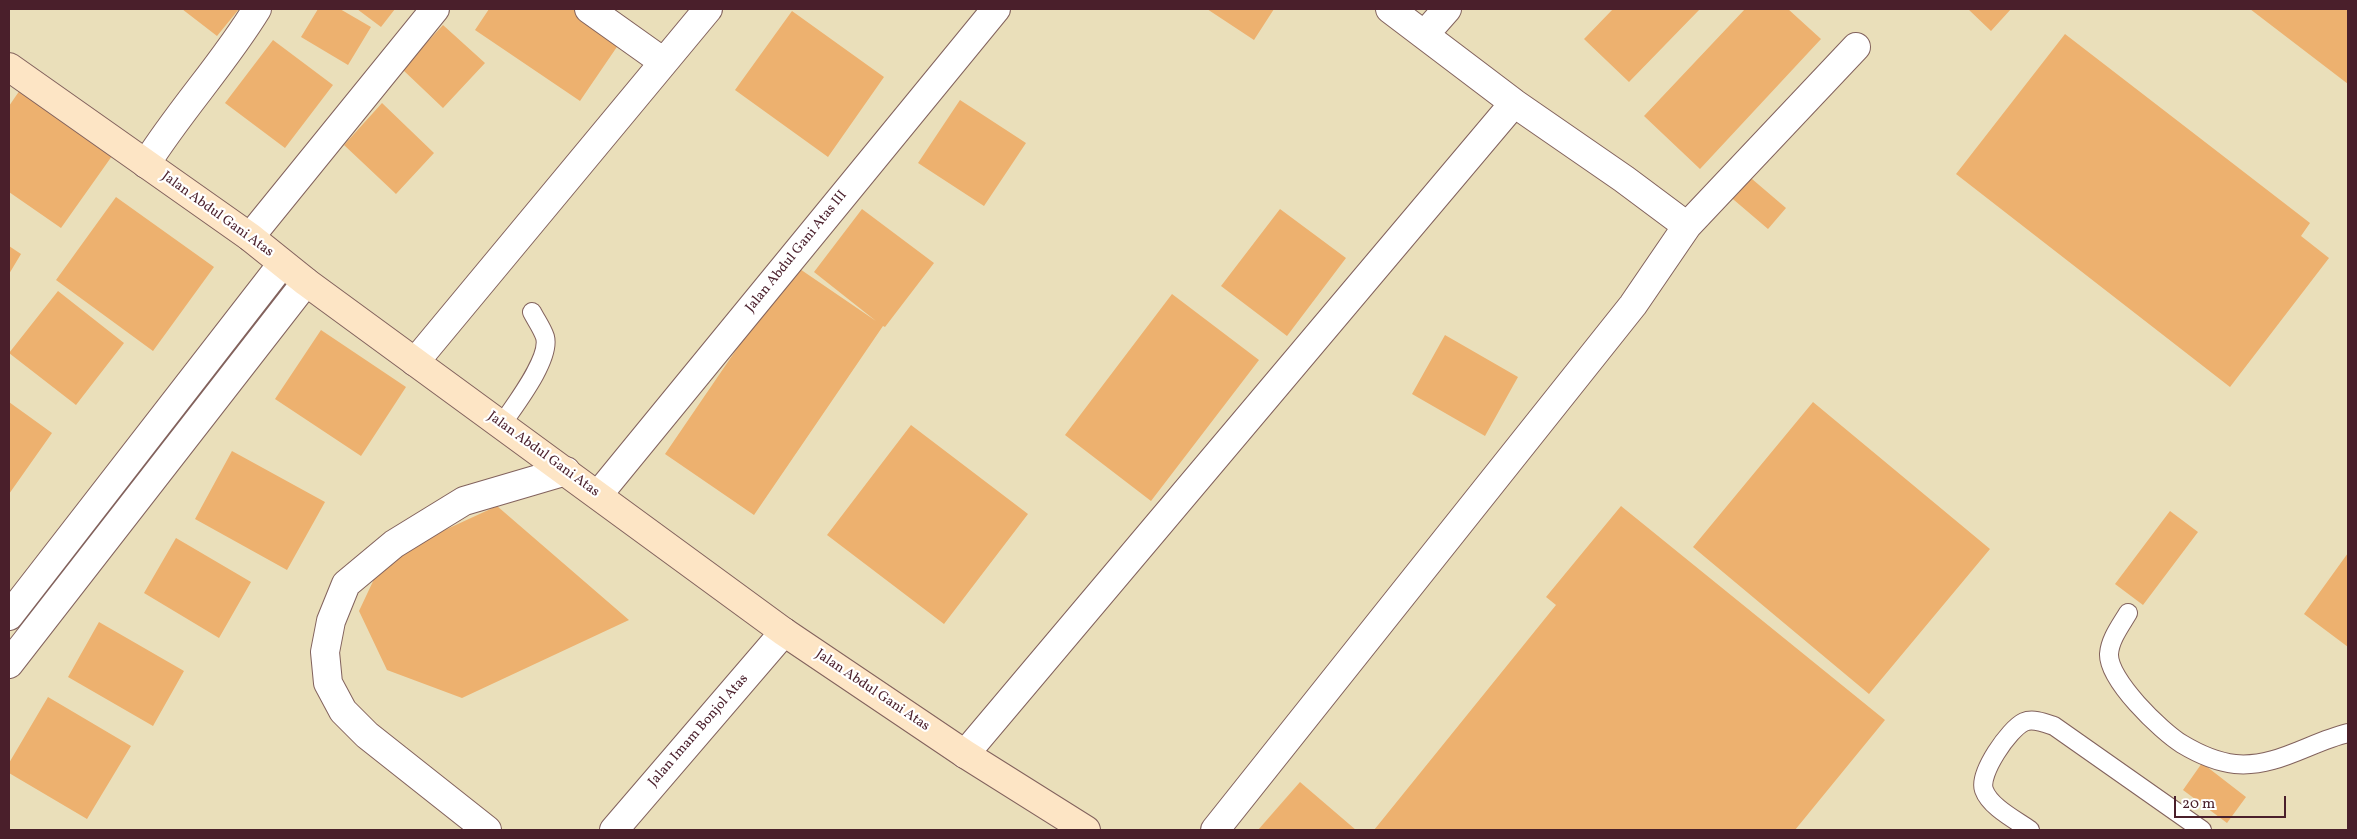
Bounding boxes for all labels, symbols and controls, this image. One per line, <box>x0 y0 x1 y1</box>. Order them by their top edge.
street label: Jalan Abdul Gani Atas <box>158 169 276 261</box>
street label: Jalan Abdul Gani Atas III <box>743 188 851 316</box>
street label: Jalan Abdul Gani Atas <box>484 409 602 501</box>
street label: Jalan Abdul Gani Atas <box>812 646 932 736</box>
street label: Jalan Imam Bonjol Atas <box>646 671 752 791</box>
scale bar <box>2177 786 2290 818</box>
text: 20 m <box>2182 794 2215 815</box>

